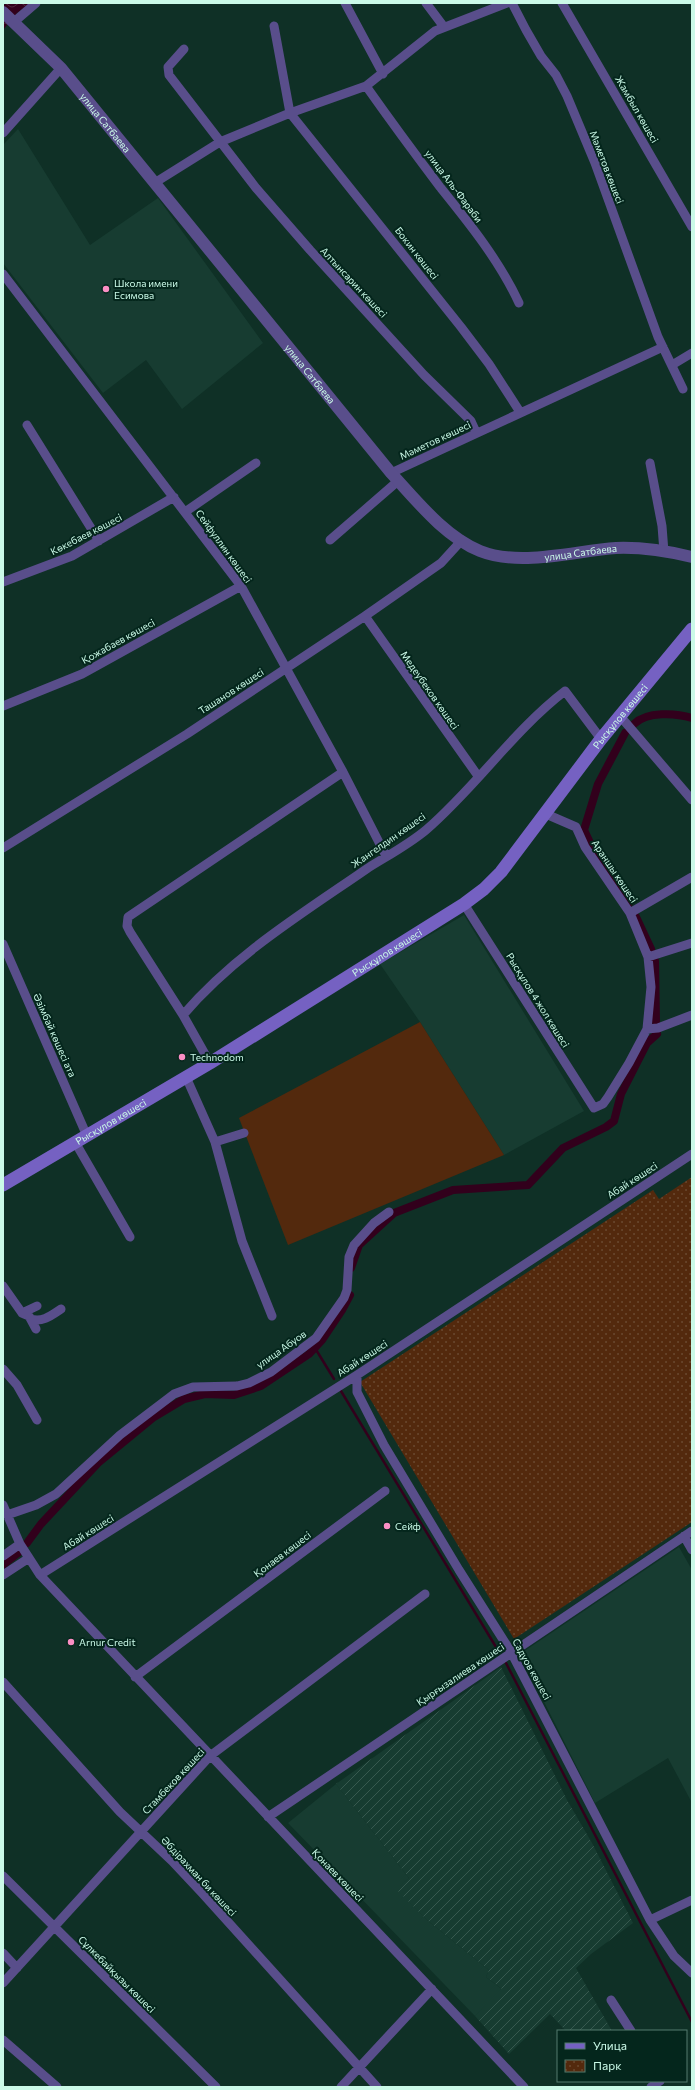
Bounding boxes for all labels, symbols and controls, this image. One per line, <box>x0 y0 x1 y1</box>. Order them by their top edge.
street label: Жамбыл көшесі <box>613 73 661 145</box>
street label: улица Сатбаева <box>78 90 133 155</box>
street label: Мәметов көшесі <box>588 129 626 205</box>
street label: улица Аль-Фараби <box>423 147 485 225</box>
street label: Бокин көшесі <box>393 224 441 282</box>
street label: Алтынсарин көшесі <box>318 244 390 320</box>
place label: Школа имени Есимова <box>114 277 178 301</box>
marker: Школа имени Есимова <box>101 284 111 294</box>
street label: улица Сатбаева <box>282 342 338 406</box>
street label: Мәметов көшесі <box>398 418 472 462</box>
street label: Сейфуллин көшесі <box>193 507 255 585</box>
street label: Көкебаев көшесі <box>48 511 124 557</box>
street label: улица Сатбаева <box>544 542 617 563</box>
street label: Қожабаев көшесі <box>79 616 157 666</box>
street label: Медеубеков көшесі <box>398 649 462 731</box>
street label: Ташанов көшесі <box>196 665 266 717</box>
street label: Рысқұлов көшесі <box>590 681 650 751</box>
street label: Жангелдин көшесі <box>349 810 427 870</box>
street label: Араншы көшесі <box>590 837 640 905</box>
street label: Рысқұлов көшесі <box>350 926 424 979</box>
street label: Рысқұлов 4 жол көшесі <box>504 951 572 1049</box>
street label: Әзімбай көшесі ата <box>31 991 79 1079</box>
place label: Technodom <box>190 1051 244 1063</box>
marker: Technodom <box>177 1052 187 1062</box>
street label: Рысқұлов көшесі <box>73 1096 148 1147</box>
street label: Абай көшесі <box>605 1159 659 1201</box>
street label: улица Абуов <box>254 1327 308 1371</box>
street label: Абай көшесі <box>335 1337 389 1379</box>
street label: Абай көшесі <box>60 1512 116 1552</box>
place label: Сейф <box>395 1520 421 1532</box>
marker: Сейф <box>382 1521 392 1531</box>
street label: Қонаев көшесі <box>251 1529 313 1579</box>
place label: Arnur Credit <box>79 1636 136 1648</box>
street label: Садуов көшесі <box>510 1636 554 1702</box>
marker: Arnur Credit <box>66 1637 76 1647</box>
street label: Қырғызалиева көшесі <box>414 1640 506 1708</box>
street label: Стамбеков көшесі <box>139 1746 207 1816</box>
street label: Әбдірахман би көшесі <box>159 1834 239 1918</box>
street label: Қонаев көшесі <box>310 1846 366 1904</box>
street label: Сұлкебайқызы көшесі <box>76 1933 158 2015</box>
legend <box>557 2030 687 2082</box>
text: Улица <box>593 2038 627 2052</box>
text: Парк <box>593 2058 622 2072</box>

